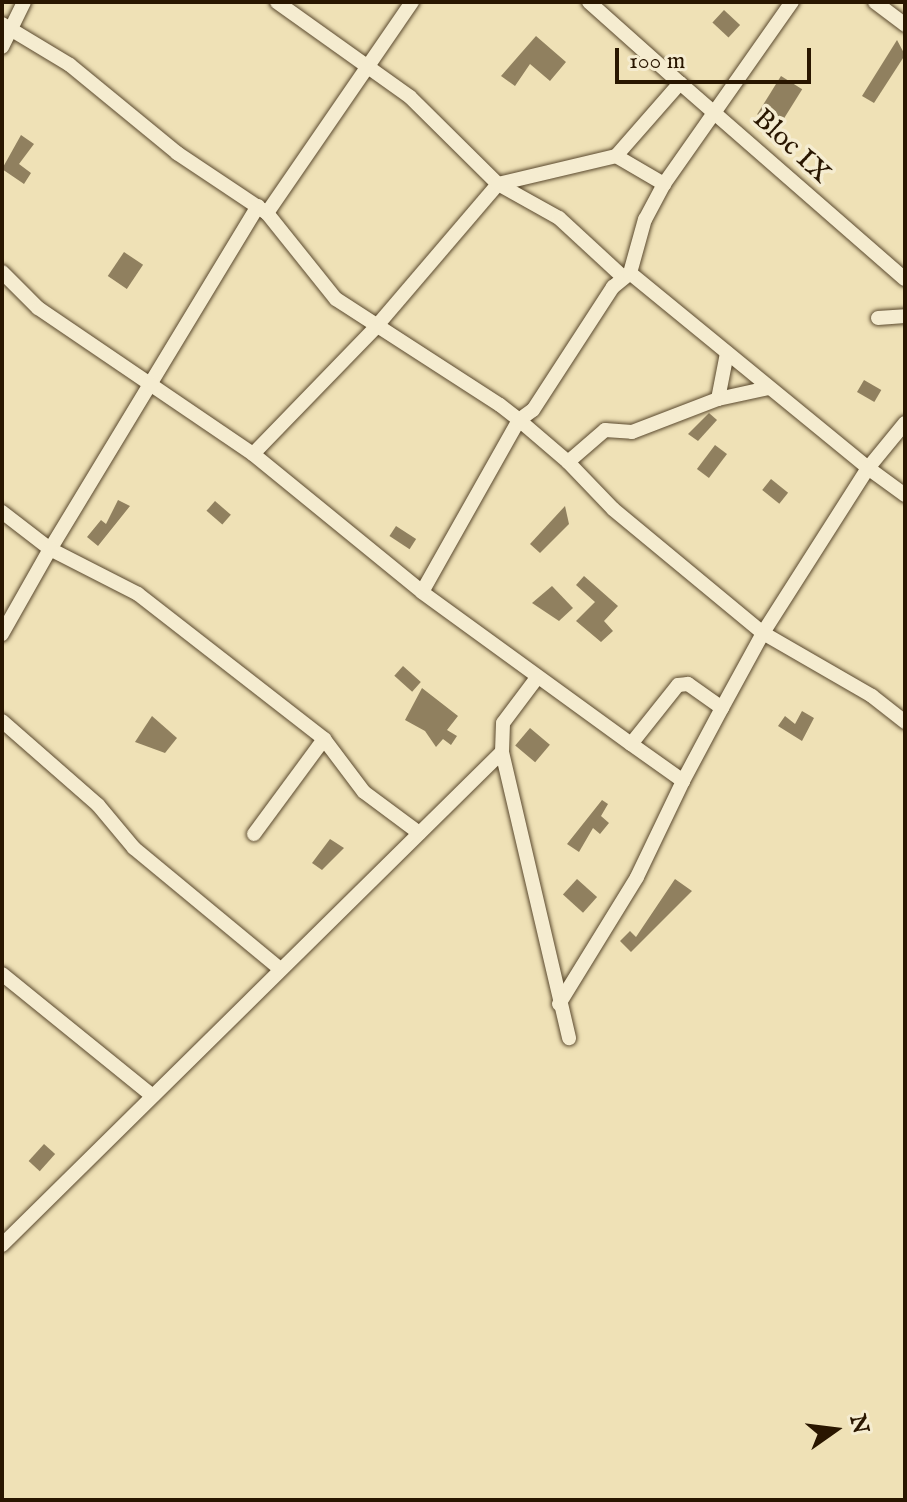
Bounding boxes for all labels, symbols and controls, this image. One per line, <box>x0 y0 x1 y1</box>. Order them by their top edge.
scale bar <box>619 32 815 82</box>
text: 100 m <box>629 46 685 77</box>
street label: Bloc IX <box>745 103 837 191</box>
north arrow <box>795 1390 875 1470</box>
text: N <box>842 1412 874 1437</box>

